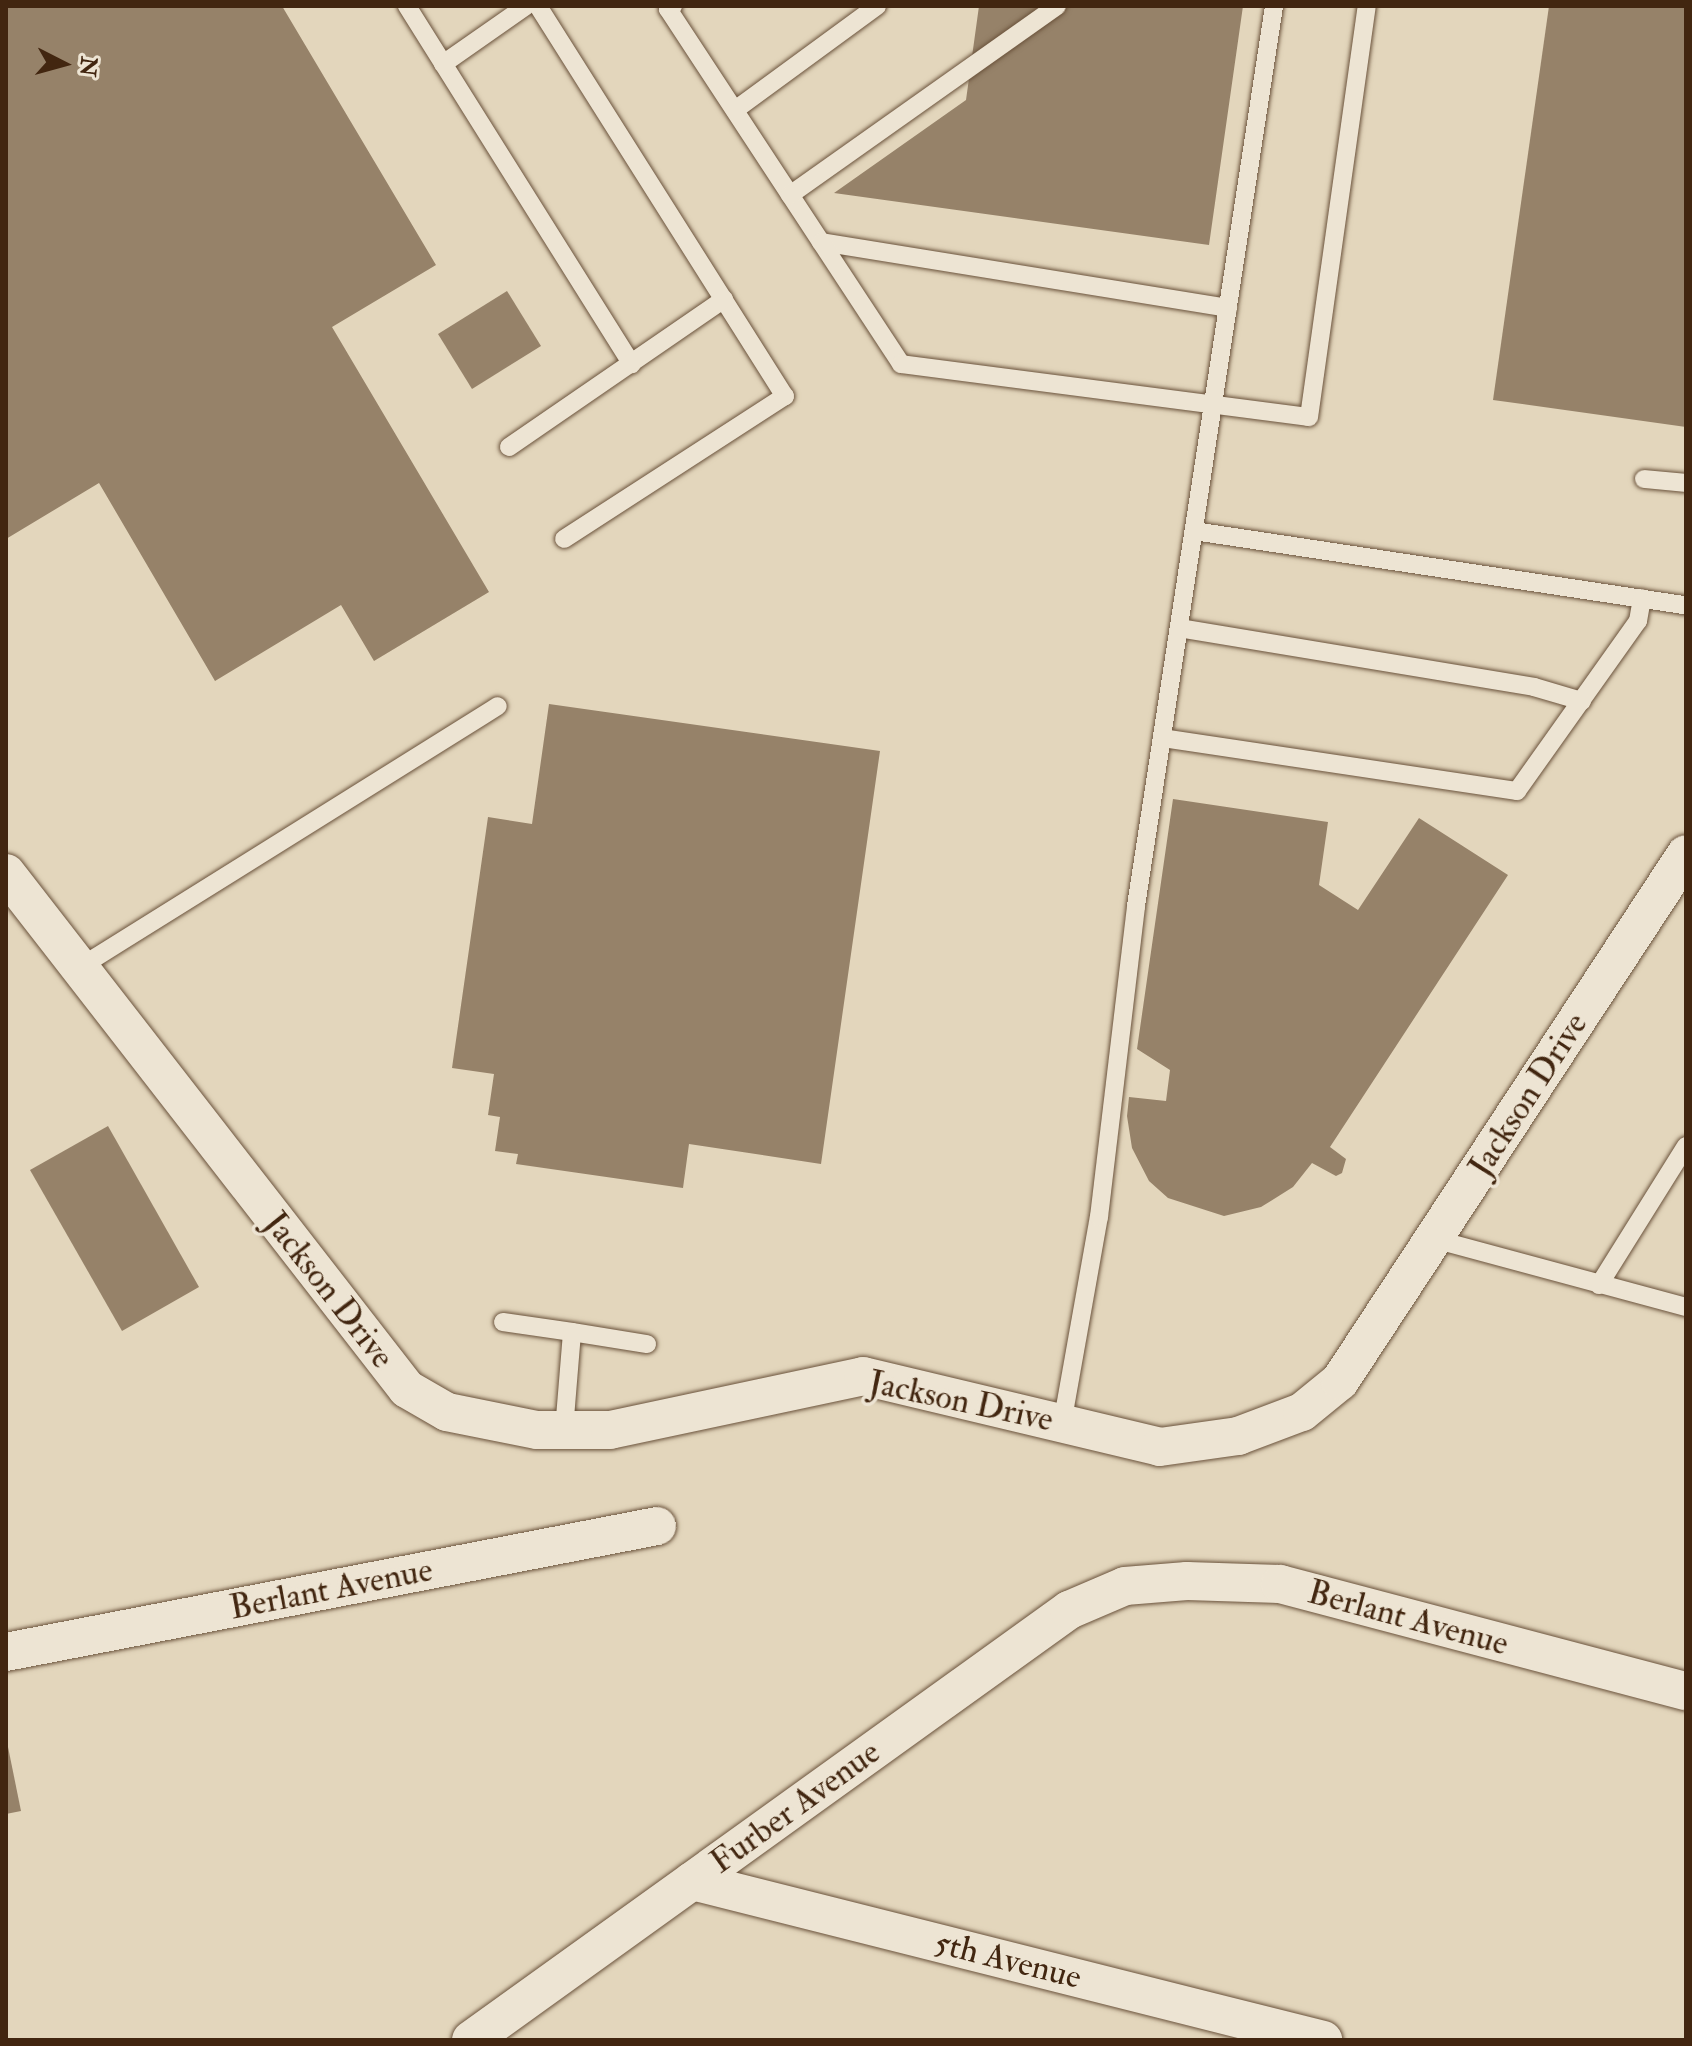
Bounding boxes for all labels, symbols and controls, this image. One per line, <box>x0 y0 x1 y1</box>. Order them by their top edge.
north arrow <box>24 24 104 104</box>
text: N <box>73 55 103 78</box>
street label: Jackson Drive <box>1460 1005 1596 1185</box>
street label: Jackson Drive <box>255 1204 403 1376</box>
street label: Jackson Drive <box>865 1362 1057 1440</box>
street label: Berlant Avenue <box>226 1549 436 1629</box>
street label: Berlant Avenue <box>1303 1572 1513 1664</box>
street label: Furber Avenue <box>702 1732 888 1882</box>
street label: 5th Avenue <box>931 1922 1085 1998</box>

